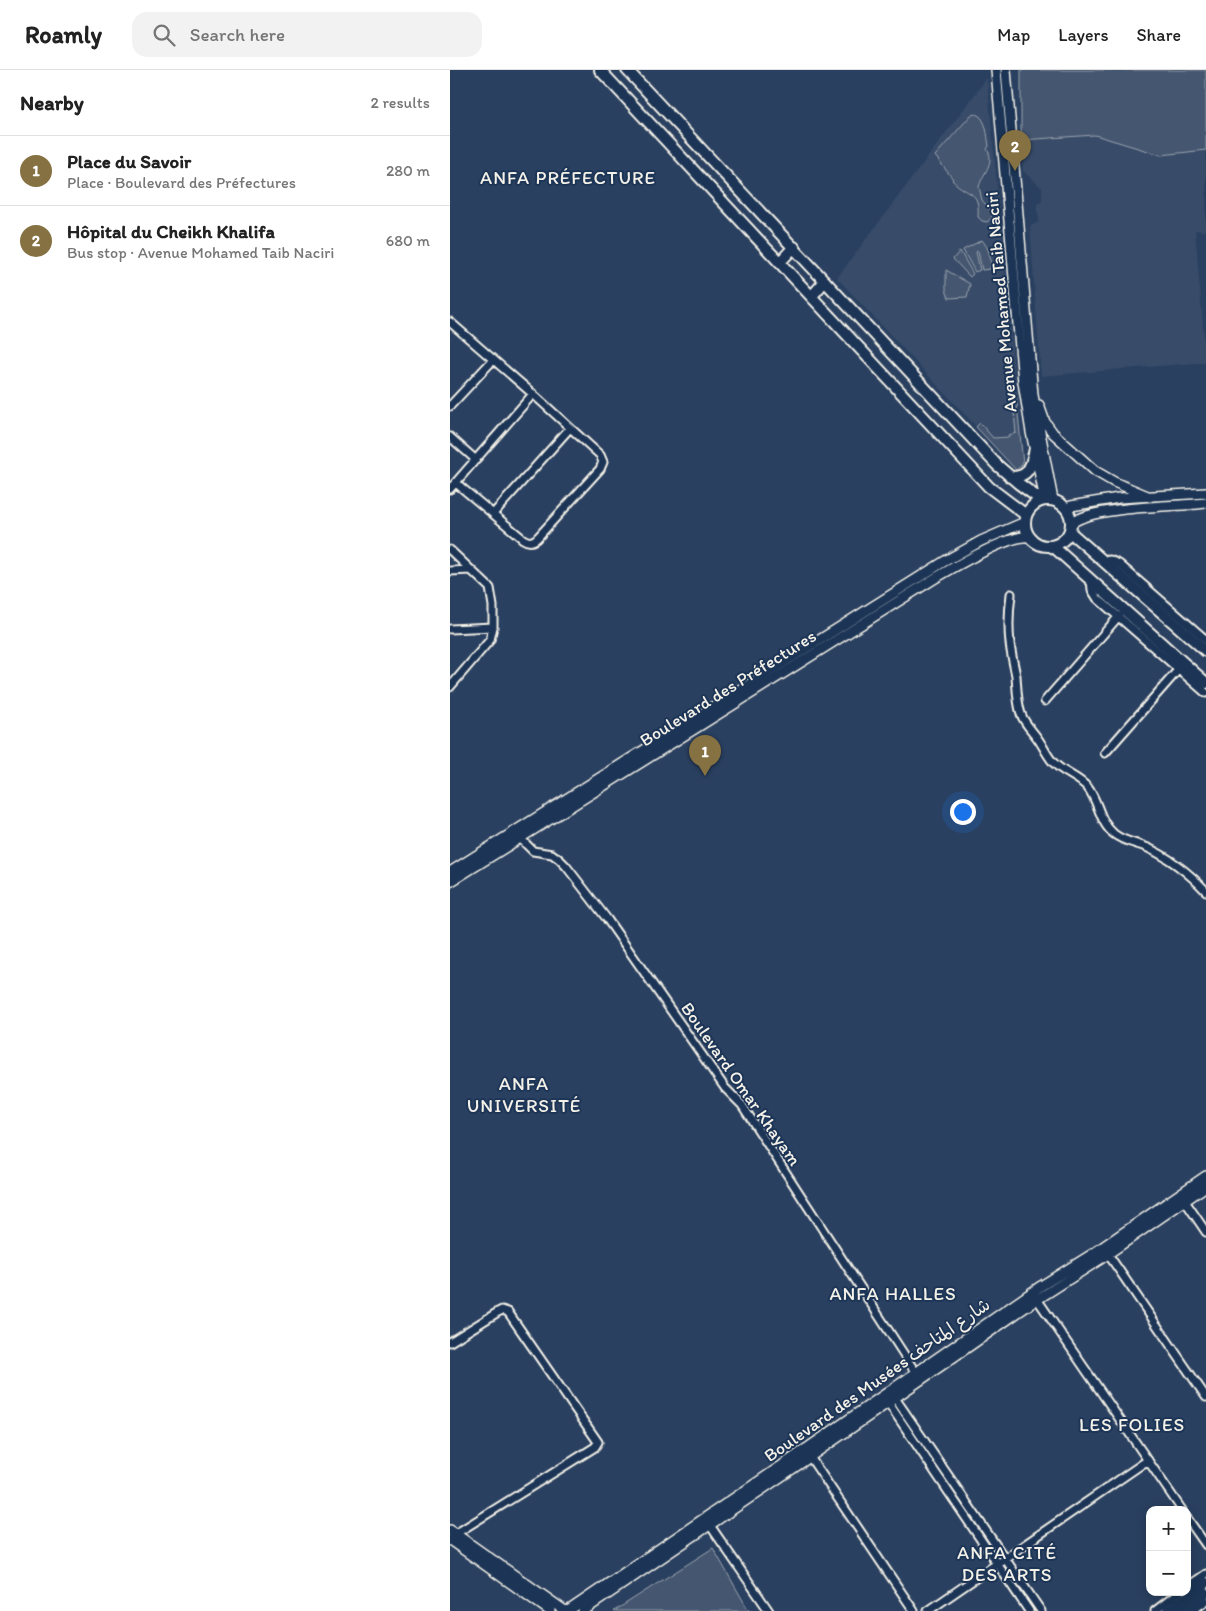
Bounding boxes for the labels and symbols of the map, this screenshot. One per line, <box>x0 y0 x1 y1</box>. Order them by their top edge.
pin: 2 <box>999 130 1031 171</box>
district label: ANFA PRÉFECTURE <box>480 166 656 189</box>
street label: Avenue Mohamed Taib Naciri <box>980 191 1022 413</box>
street label: Boulevard des Préfectures <box>636 625 820 751</box>
pin: 1 <box>689 735 721 776</box>
your location <box>950 799 976 825</box>
street label: Boulevard Omar Khayam <box>676 998 806 1170</box>
district label: ANFA UNIVERSITÉ <box>467 1072 581 1117</box>
district label: ANFA HALLES <box>829 1282 957 1305</box>
street label: Boulevard des Musées شارع المتاحف <box>760 1293 995 1468</box>
district label: LES FOLIES <box>1079 1413 1185 1436</box>
district label: ANFA CITÉ DES ARTS <box>957 1541 1057 1586</box>

